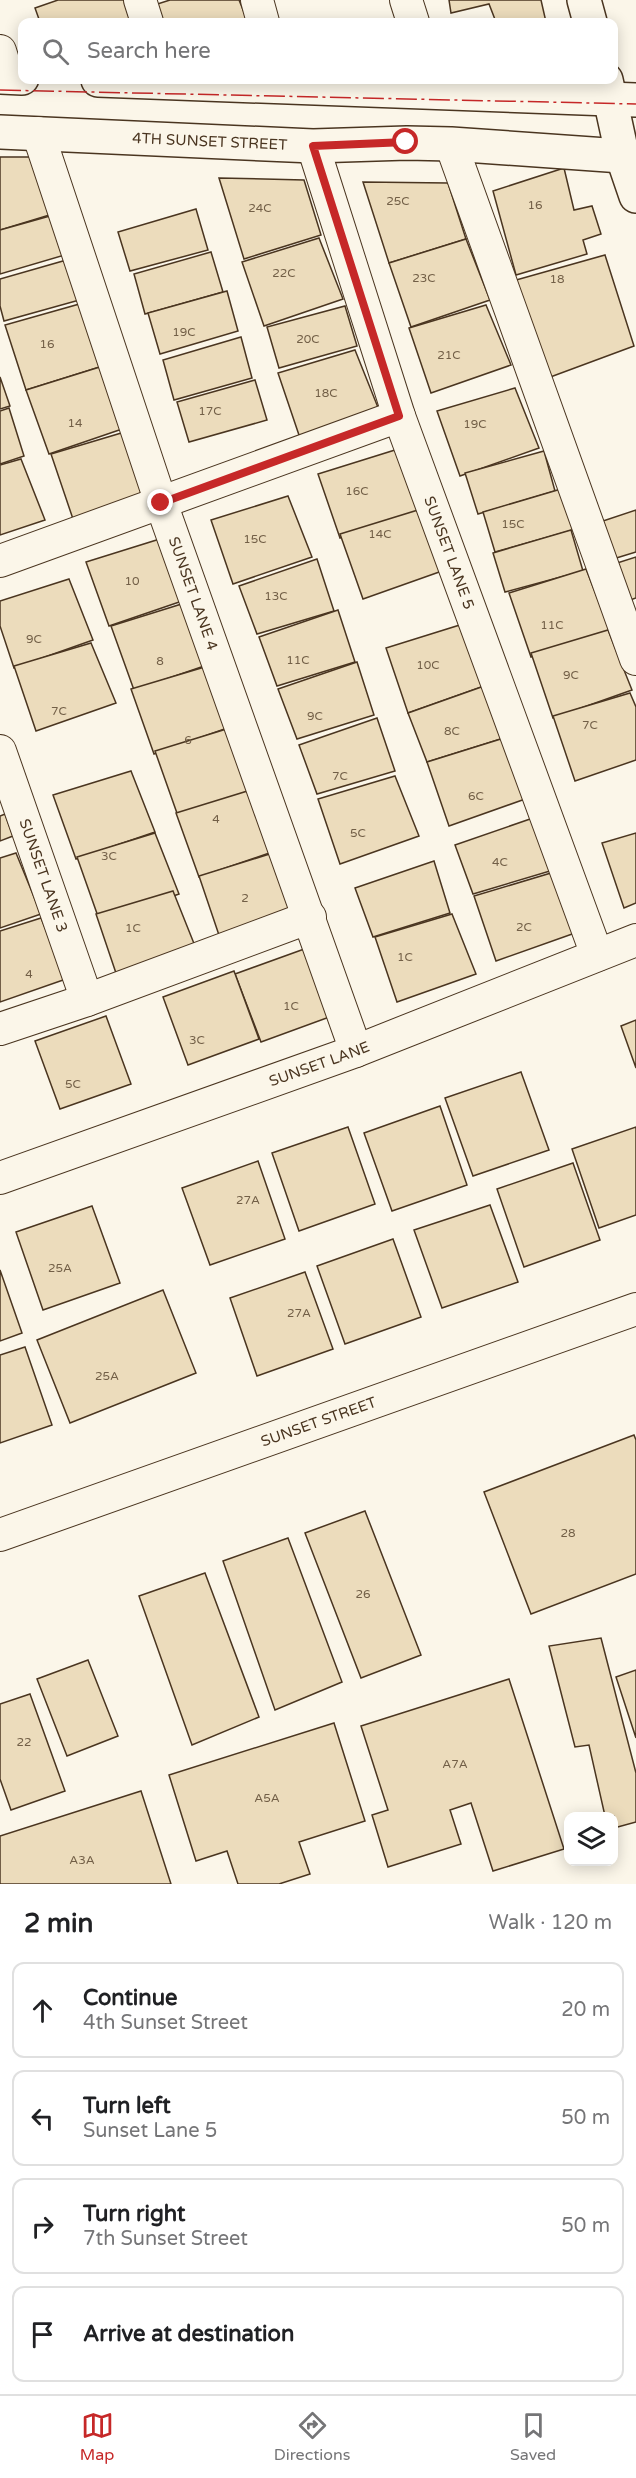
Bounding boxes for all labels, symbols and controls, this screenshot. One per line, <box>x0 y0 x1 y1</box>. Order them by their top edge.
search box <box>18 18 618 84</box>
icon: search <box>39 35 72 68</box>
text: Search here <box>87 38 211 64</box>
route start <box>392 128 418 154</box>
street label: 4TH SUNSET STREET <box>132 129 288 154</box>
house number: 25C <box>386 194 410 208</box>
house number: 16 <box>527 198 543 212</box>
house number: 24C <box>248 201 272 215</box>
house number: 22C <box>272 266 296 280</box>
house number: 23C <box>412 271 436 285</box>
house number: 18 <box>549 272 565 286</box>
house number: 19C <box>172 325 196 339</box>
house number: 20C <box>296 332 320 346</box>
house number: 16 <box>39 337 55 351</box>
house number: 21C <box>437 348 461 362</box>
house number: 18C <box>314 386 338 400</box>
house number: 17C <box>198 404 222 418</box>
house number: 14 <box>67 416 83 430</box>
house number: 19C <box>463 417 487 431</box>
house number: 16C <box>345 484 369 498</box>
route end <box>147 489 173 515</box>
street label: SUNSET LANE 5 <box>420 494 478 612</box>
house number: 15C <box>501 517 525 531</box>
house number: 14C <box>368 527 392 541</box>
house number: 15C <box>243 532 267 546</box>
street label: SUNSET LANE 4 <box>165 534 222 653</box>
house number: 10 <box>124 574 140 588</box>
house number: 13C <box>264 589 288 603</box>
house number: 11C <box>540 618 564 632</box>
house number: 9C <box>26 632 42 646</box>
house number: 11C <box>286 653 310 667</box>
house number: 8 <box>156 654 164 668</box>
house number: 10C <box>416 658 440 672</box>
house number: 9C <box>563 668 579 682</box>
house number: 7C <box>51 704 67 718</box>
house number: 9C <box>307 709 323 723</box>
house number: 7C <box>582 718 598 732</box>
house number: 8C <box>444 724 460 738</box>
house number: 6 <box>184 733 192 747</box>
house number: 7C <box>332 769 348 783</box>
house number: 6C <box>468 789 484 803</box>
house number: 4 <box>212 812 220 826</box>
street label: SUNSET LANE 3 <box>15 816 72 935</box>
house number: 5C <box>350 826 366 840</box>
house number: 3C <box>101 849 117 863</box>
house number: 4C <box>492 855 508 869</box>
house number: 2 <box>241 891 249 905</box>
house number: 2C <box>516 920 532 934</box>
house number: 1C <box>125 921 141 935</box>
house number: 1C <box>397 950 413 964</box>
house number: 4 <box>25 967 33 981</box>
house number: 1C <box>283 999 299 1013</box>
house number: 3C <box>189 1033 205 1047</box>
street label: SUNSET LANE <box>266 1038 372 1090</box>
house number: 5C <box>65 1077 81 1091</box>
house number: 27A <box>236 1193 260 1207</box>
house number: 25A <box>48 1261 72 1275</box>
house number: 27A <box>287 1306 311 1320</box>
house number: 25A <box>95 1369 119 1383</box>
street label: SUNSET STREET <box>258 1393 379 1451</box>
house number: 28 <box>560 1526 576 1540</box>
house number: 26 <box>355 1587 371 1601</box>
house number: 22 <box>16 1735 32 1749</box>
house number: A7A <box>442 1757 468 1771</box>
house number: A5A <box>254 1791 280 1805</box>
map controls <box>564 1812 618 1866</box>
button: layers <box>564 1812 618 1866</box>
house number: A3A <box>69 1853 95 1867</box>
text: 2 min <box>24 1908 93 1939</box>
text: Walk · 120 m <box>489 1911 612 1935</box>
text: Continue <box>83 1985 178 2011</box>
icon: ahead <box>26 1994 59 2027</box>
text: 20 m <box>561 1998 610 2022</box>
text: 4th Sunset Street <box>83 2011 248 2035</box>
text: Turn left <box>83 2093 171 2119</box>
icon: left <box>26 2102 59 2135</box>
text: 50 m <box>561 2106 610 2130</box>
text: Sunset Lane 5 <box>83 2119 217 2143</box>
text: Turn right <box>83 2201 185 2227</box>
icon: right <box>26 2210 59 2243</box>
text: 50 m <box>561 2214 610 2238</box>
text: 7th Sunset Street <box>83 2227 248 2251</box>
icon: arrive <box>26 2318 59 2351</box>
text: Arrive at destination <box>83 2321 294 2347</box>
tab: Map <box>80 2409 114 2465</box>
tab: Directions <box>274 2409 350 2465</box>
tab: Saved <box>510 2409 556 2465</box>

